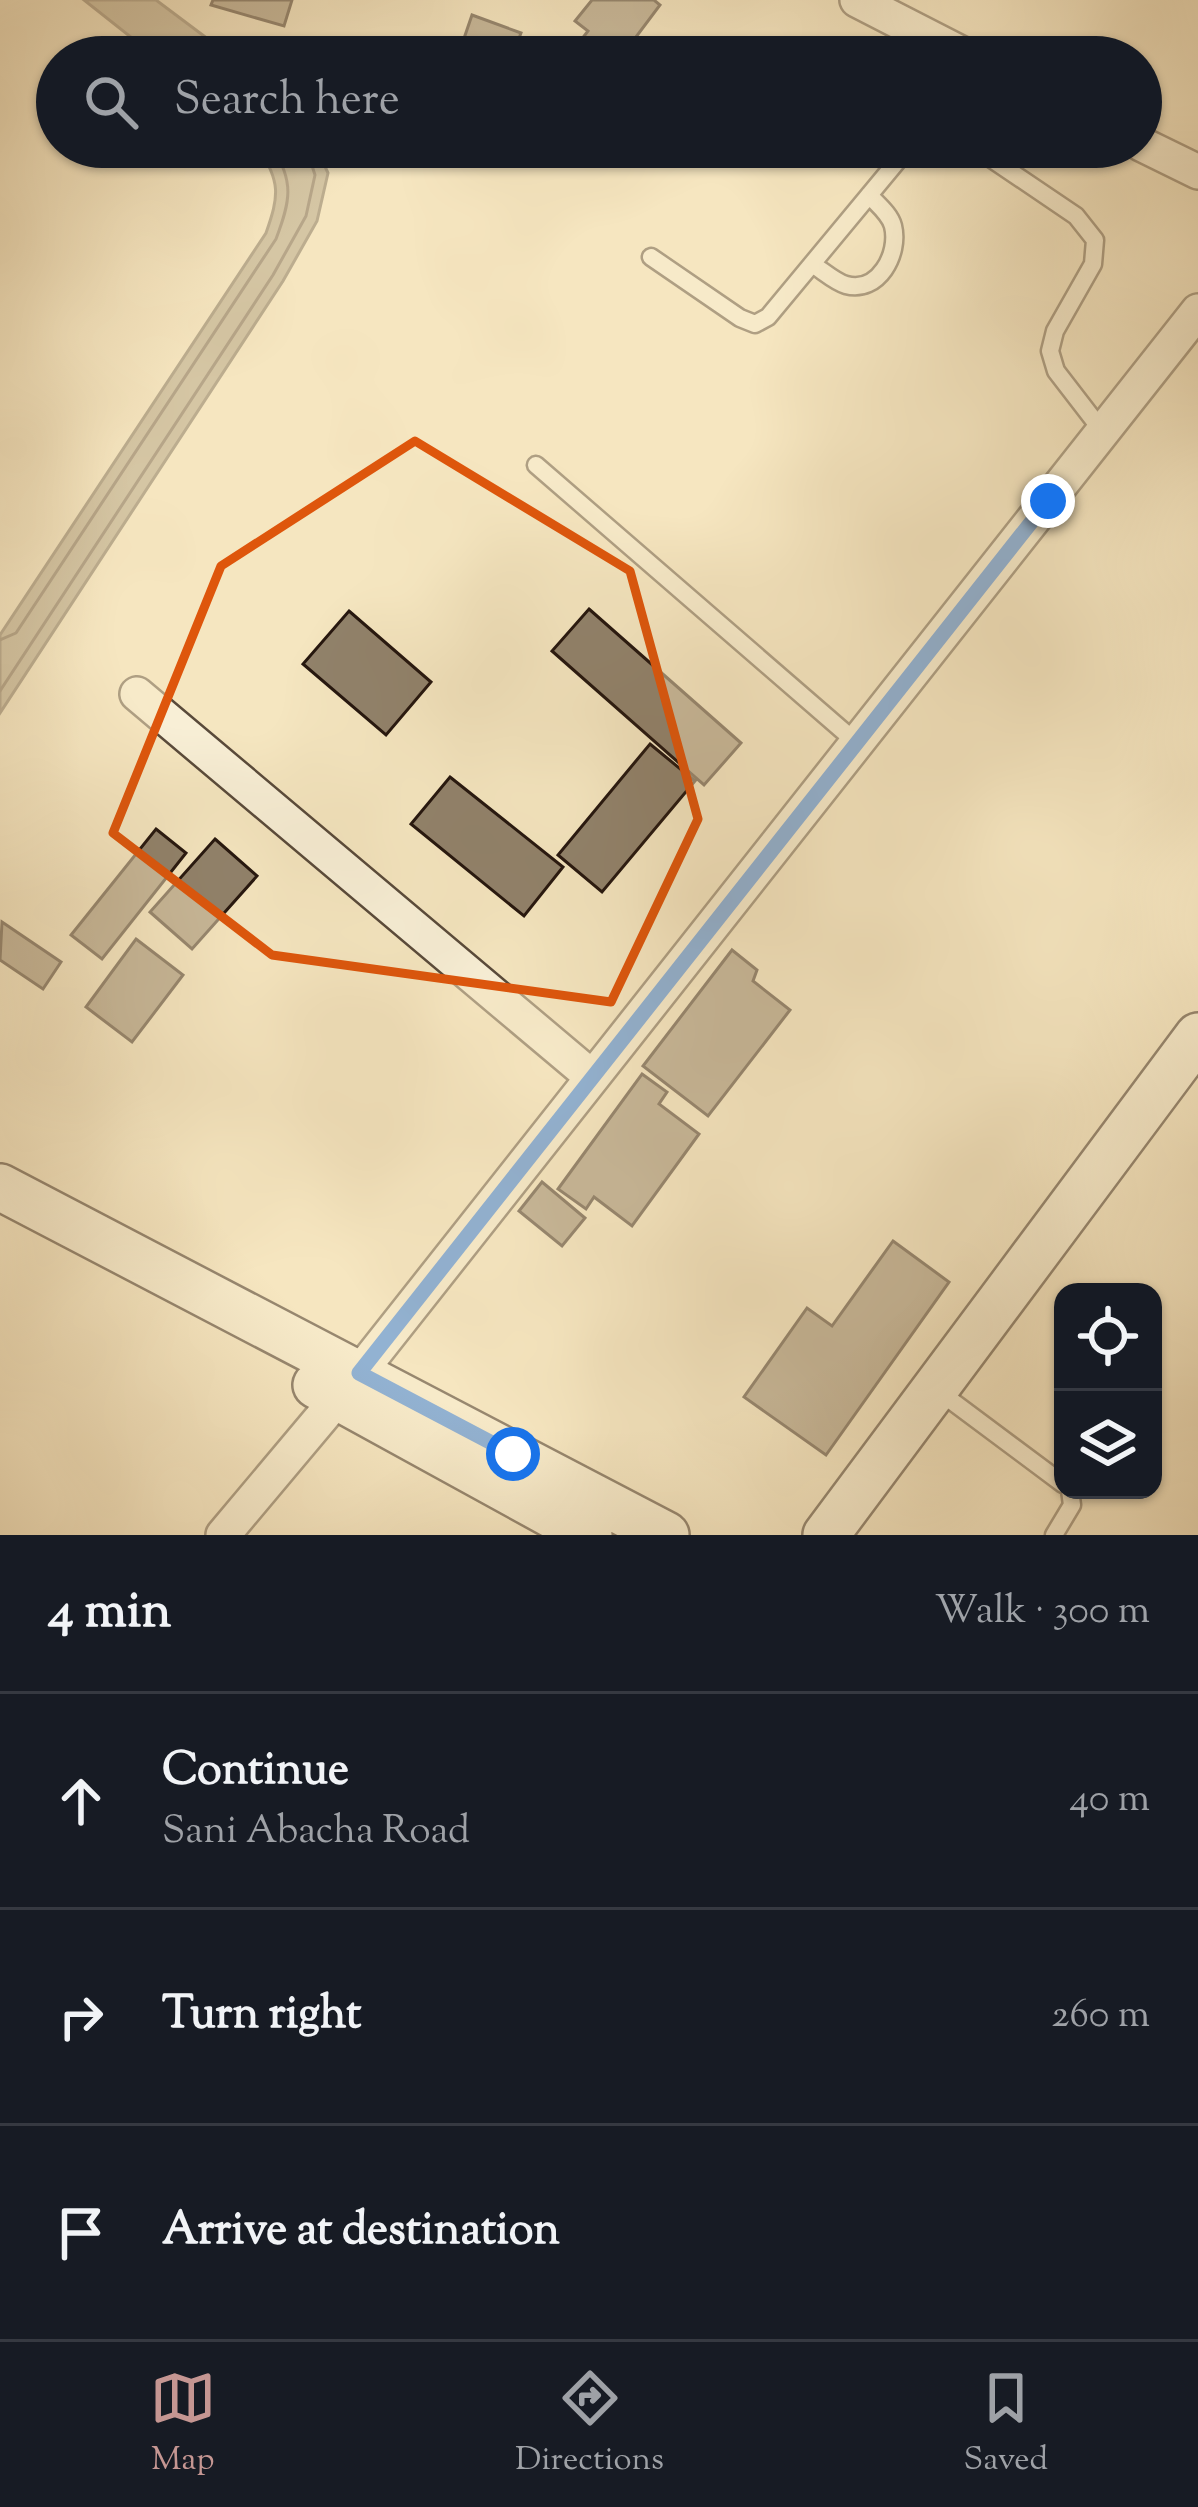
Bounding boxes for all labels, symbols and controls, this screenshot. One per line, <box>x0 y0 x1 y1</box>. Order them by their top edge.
search box <box>36 36 1162 168</box>
icon: search <box>78 69 144 135</box>
text: Search here <box>174 70 400 135</box>
route end <box>1021 474 1075 528</box>
map controls <box>1054 1283 1162 1499</box>
button: locate <box>1054 1283 1162 1391</box>
button: layers <box>1054 1391 1162 1499</box>
route start <box>486 1427 540 1481</box>
text: 4 min <box>48 1577 171 1650</box>
text: Walk · 300 m <box>935 1585 1150 1641</box>
text: Continue <box>162 1740 349 1805</box>
icon: ahead <box>48 1768 114 1834</box>
text: 40 m <box>1070 1773 1150 1829</box>
text: Sani Abacha Road <box>162 1805 470 1861</box>
icon: right <box>48 1984 114 2050</box>
text: Turn right <box>162 1984 361 2049</box>
text: 260 m <box>1051 1989 1150 2045</box>
icon: arrive <box>48 2200 114 2266</box>
text: Arrive at destination <box>162 2200 560 2265</box>
tab: Map <box>150 2365 216 2485</box>
tab: Directions <box>515 2365 664 2485</box>
tab: Saved <box>964 2365 1048 2485</box>

